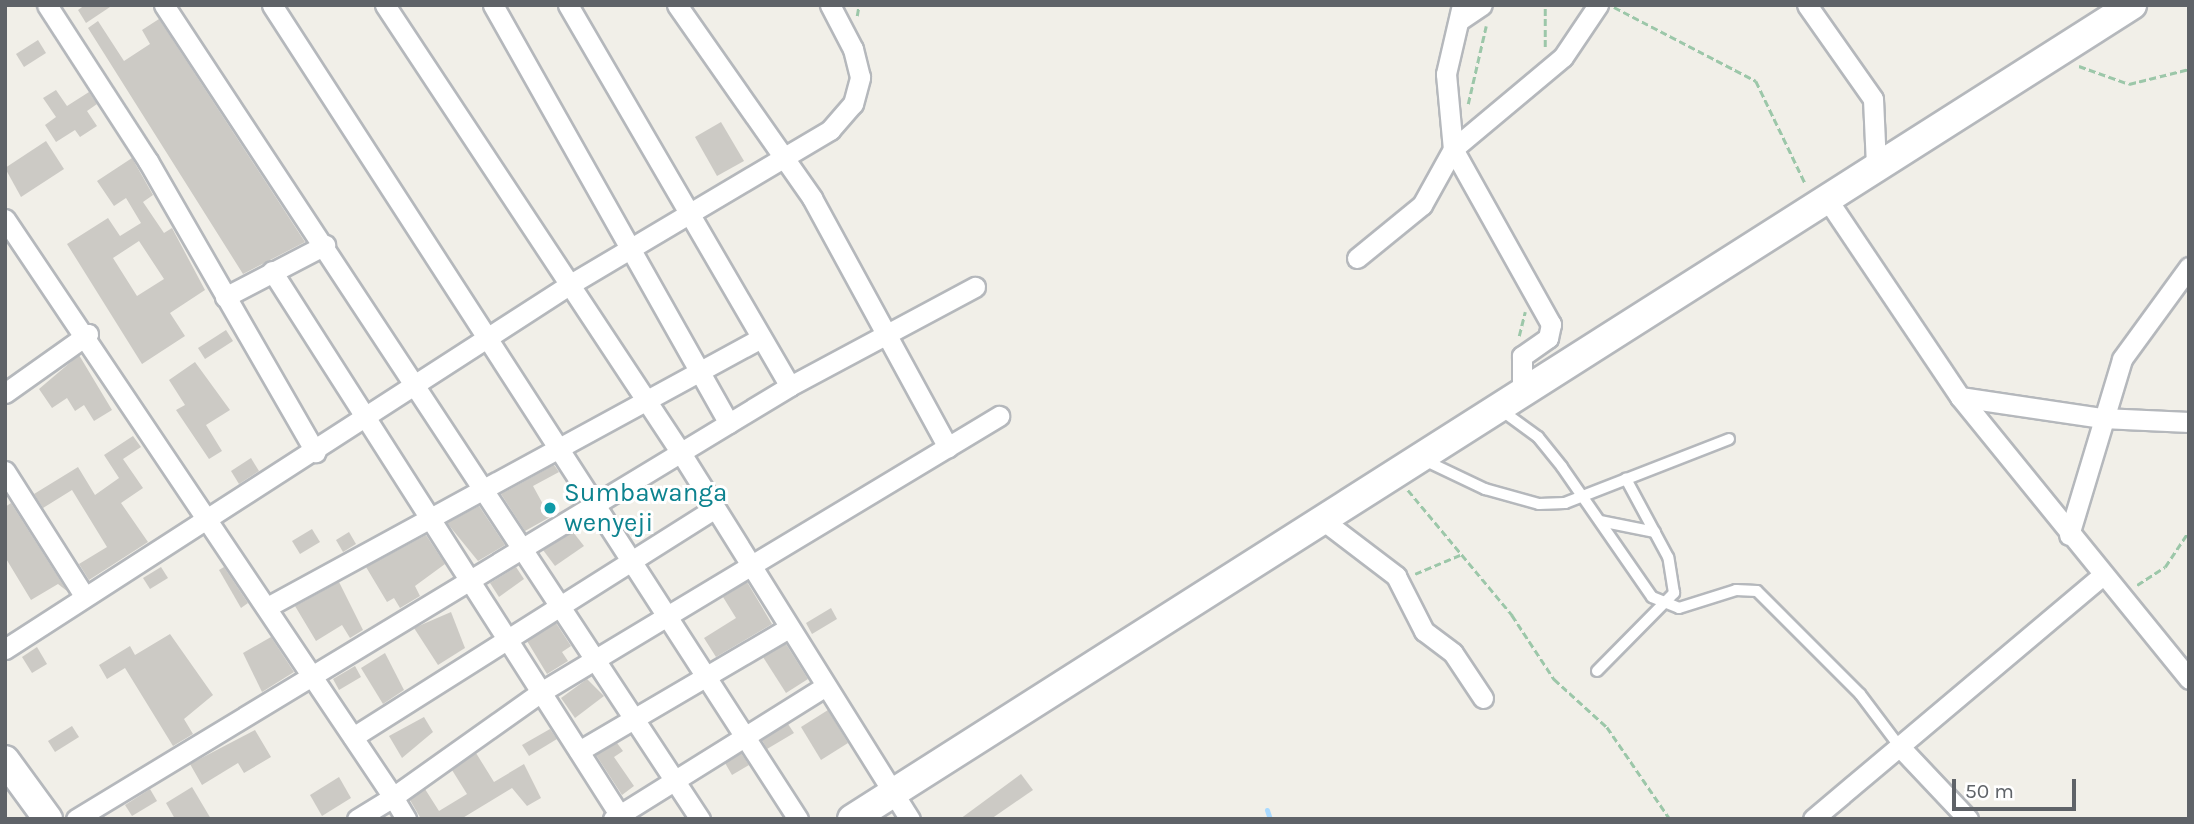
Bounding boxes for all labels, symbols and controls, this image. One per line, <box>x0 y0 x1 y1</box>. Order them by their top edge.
place label: Sumbawanga wenyeji <box>564 477 727 538</box>
marker: Sumbawanga wenyeji <box>542 500 558 516</box>
scale bar <box>1956 764 2080 808</box>
text: 50 m <box>1965 779 2014 803</box>

